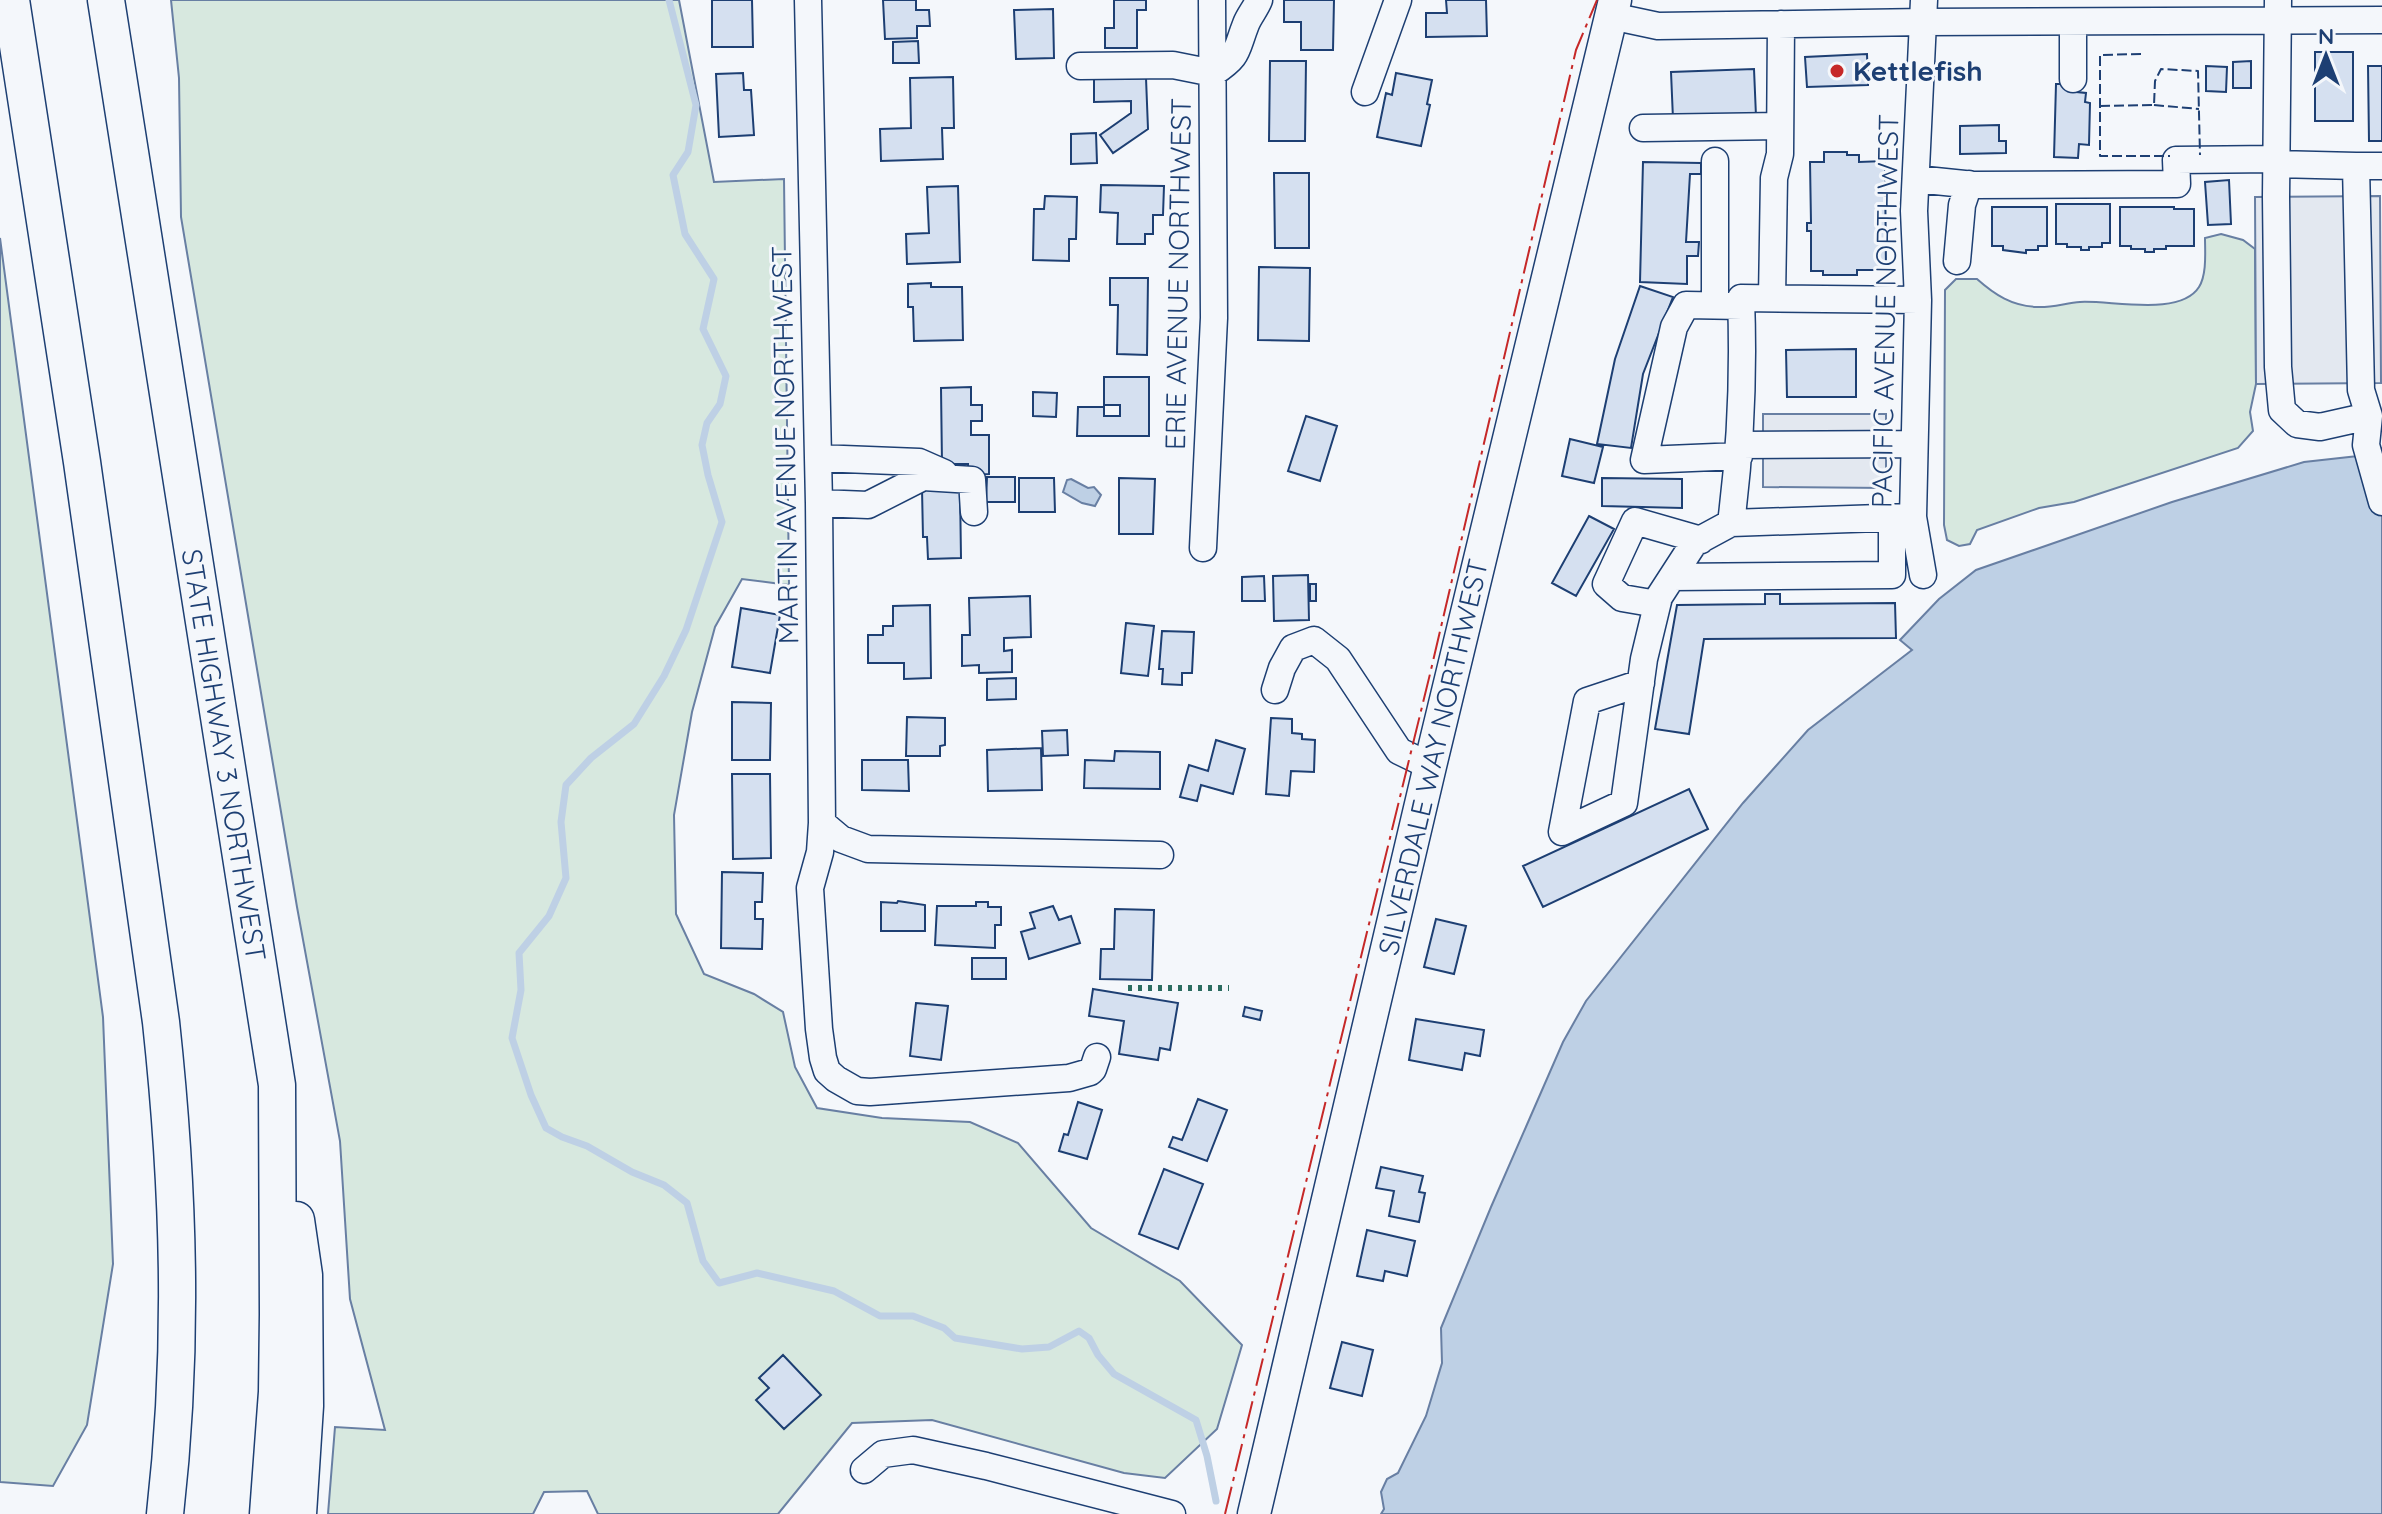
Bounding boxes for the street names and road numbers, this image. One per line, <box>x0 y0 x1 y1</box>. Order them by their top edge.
street label: ERIE AVENUE NORTHWEST <box>1157 98 1198 450</box>
street label: PACIFIC AVENUE NORTHWEST <box>1864 114 1905 508</box>
street label: MARTIN AVENUE NORTHWEST <box>764 246 805 644</box>
street label: STATE HIGHWAY 3 NORTHWEST <box>175 546 274 964</box>
street label: SILVERDALE WAY NORTHWEST <box>1370 555 1495 958</box>

